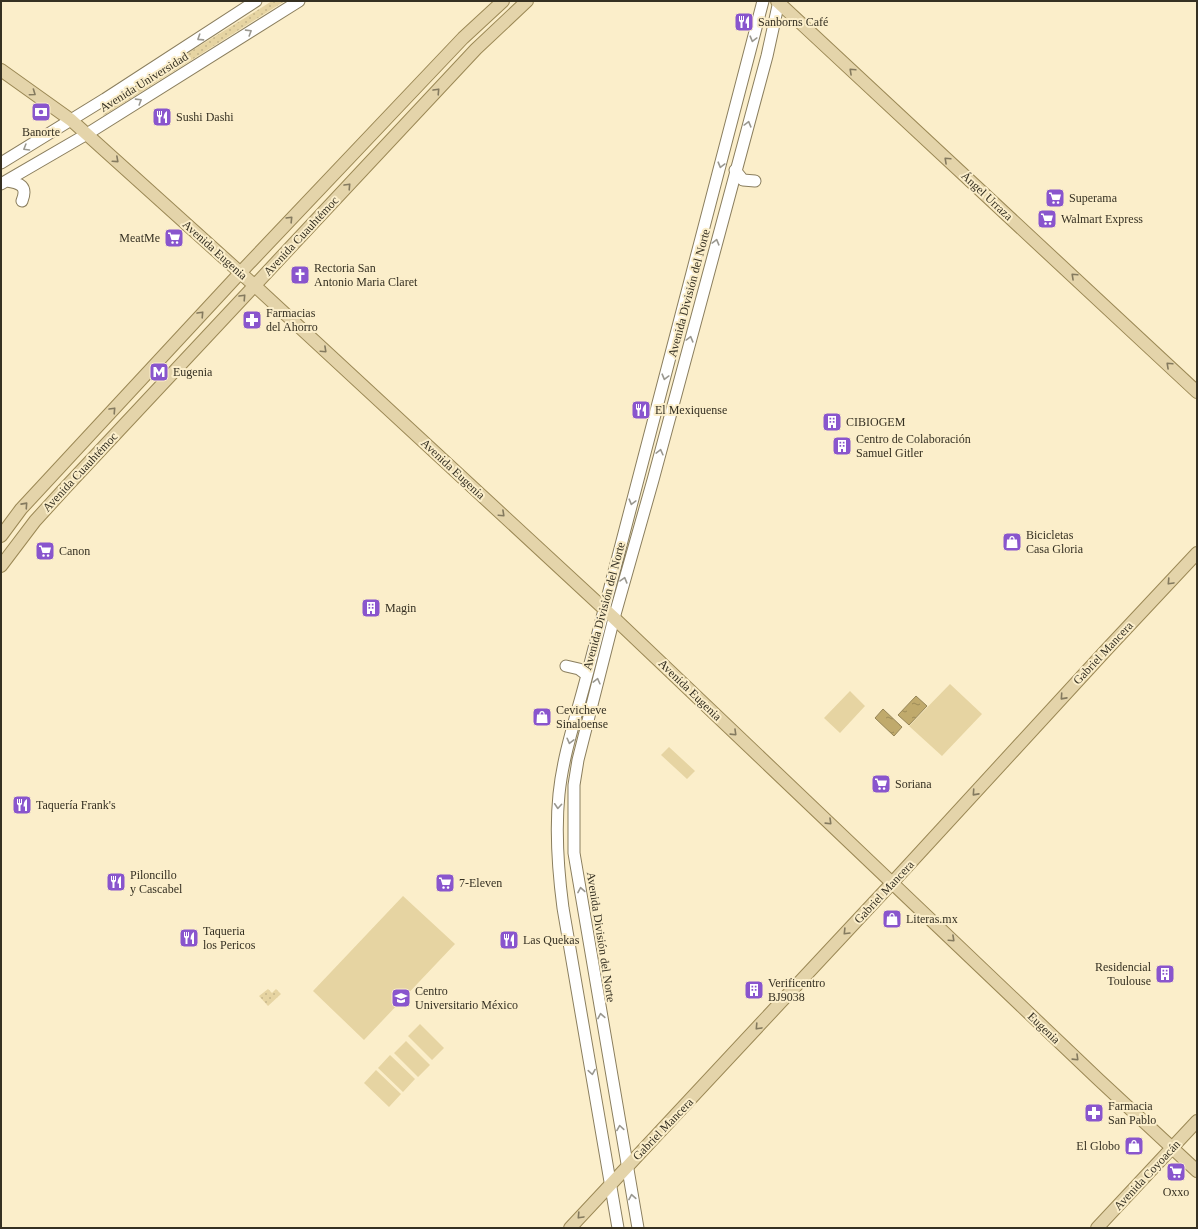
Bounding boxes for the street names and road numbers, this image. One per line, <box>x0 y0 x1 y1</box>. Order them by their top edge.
street label: Avenida Universidad <box>97 49 191 115</box>
street label: Ángel Urraza <box>958 169 1016 224</box>
street label: Avenida Cuauhtémoc <box>261 193 341 279</box>
street label: Avenida Eugenia <box>180 217 251 283</box>
street label: Avenida División del Norte <box>665 227 713 359</box>
street label: Avenida Cuauhtémoc <box>40 429 120 515</box>
street label: Avenida Eugenia <box>418 436 488 503</box>
street label: Avenida División del Norte <box>580 540 628 672</box>
street label: Gabriel Mancera <box>1070 618 1136 687</box>
street label: Avenida Eugenia <box>656 656 725 724</box>
street label: Gabriel Mancera <box>851 857 917 926</box>
street label: Avenida División del Norte <box>584 871 618 1003</box>
street label: Eugenia <box>1025 1009 1063 1047</box>
street label: Gabriel Mancera <box>630 1095 697 1163</box>
street label: Avenida Coyoacán <box>1111 1137 1183 1213</box>

